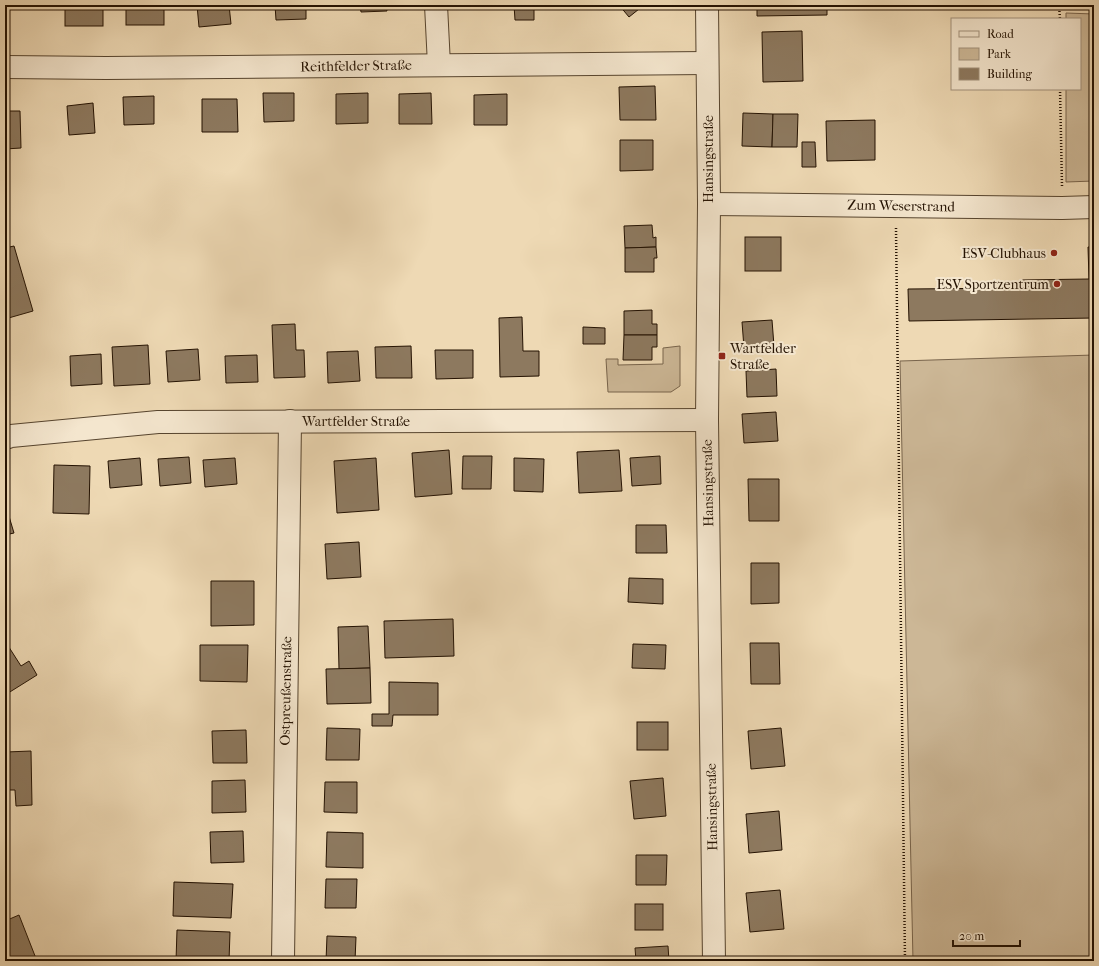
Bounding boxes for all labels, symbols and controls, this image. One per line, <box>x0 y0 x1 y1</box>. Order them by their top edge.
legend <box>951 18 1081 90</box>
text: Road <box>987 27 1014 41</box>
text: Park <box>987 47 1012 61</box>
street label: Reithfelder Straße <box>300 57 412 75</box>
text: Building <box>987 67 1032 81</box>
street label: Hansingstraße <box>700 115 717 203</box>
street label: Zum Weserstrand <box>847 197 956 215</box>
place label: ESV-Clubhaus <box>962 245 1046 262</box>
marker: ESV-Clubhaus <box>1049 248 1059 258</box>
place label: ESV Sportzentrum <box>937 276 1049 293</box>
marker: ESV Sportzentrum <box>1052 279 1062 289</box>
place label: Wartfelder Straße <box>729 340 796 373</box>
marker: Wartfelder Straße <box>717 351 727 361</box>
street label: Wartfelder Straße <box>301 413 410 430</box>
street label: Hansingstraße <box>699 439 717 527</box>
street label: Ostpreußenstraße <box>277 636 295 746</box>
street label: Hansingstraße <box>703 763 721 851</box>
scale bar <box>953 922 1020 948</box>
text: 20 m <box>959 929 984 943</box>

